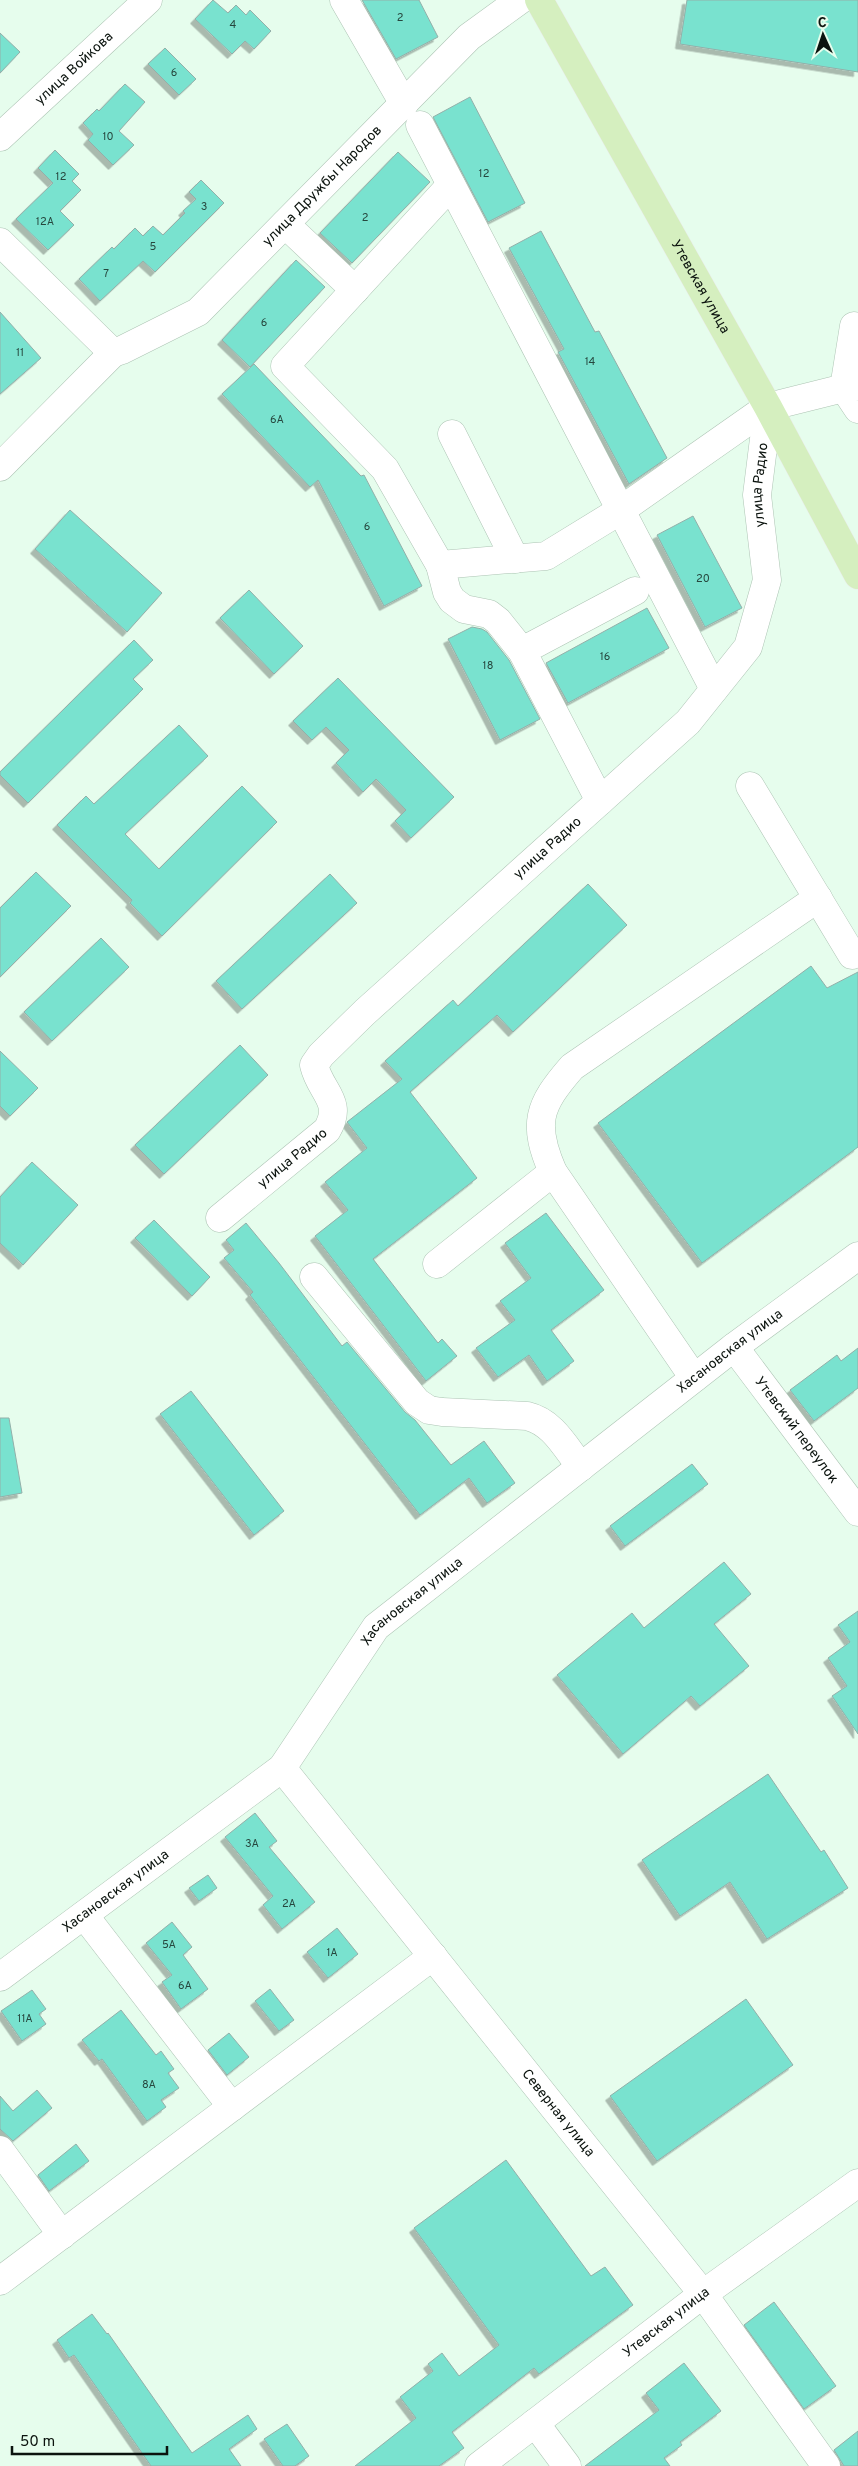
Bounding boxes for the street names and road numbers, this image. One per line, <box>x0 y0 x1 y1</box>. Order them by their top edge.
street label: улица Войкова <box>32 28 117 109</box>
street label: улица Дружбы Народов <box>259 122 386 250</box>
street label: Утевская улица <box>667 237 733 337</box>
street label: улица Радио <box>748 442 772 528</box>
street label: улица Радио <box>510 813 585 883</box>
street label: улица Радио <box>254 1125 331 1192</box>
street label: Хасановская улица <box>673 1306 786 1397</box>
street label: Утевский переулок <box>751 1373 842 1487</box>
street label: Хасановская улица <box>357 1554 466 1649</box>
street label: Хасановская улица <box>59 1846 172 1936</box>
street label: Северная улица <box>518 2066 598 2160</box>
street label: Утевская улица <box>619 2284 713 2361</box>

